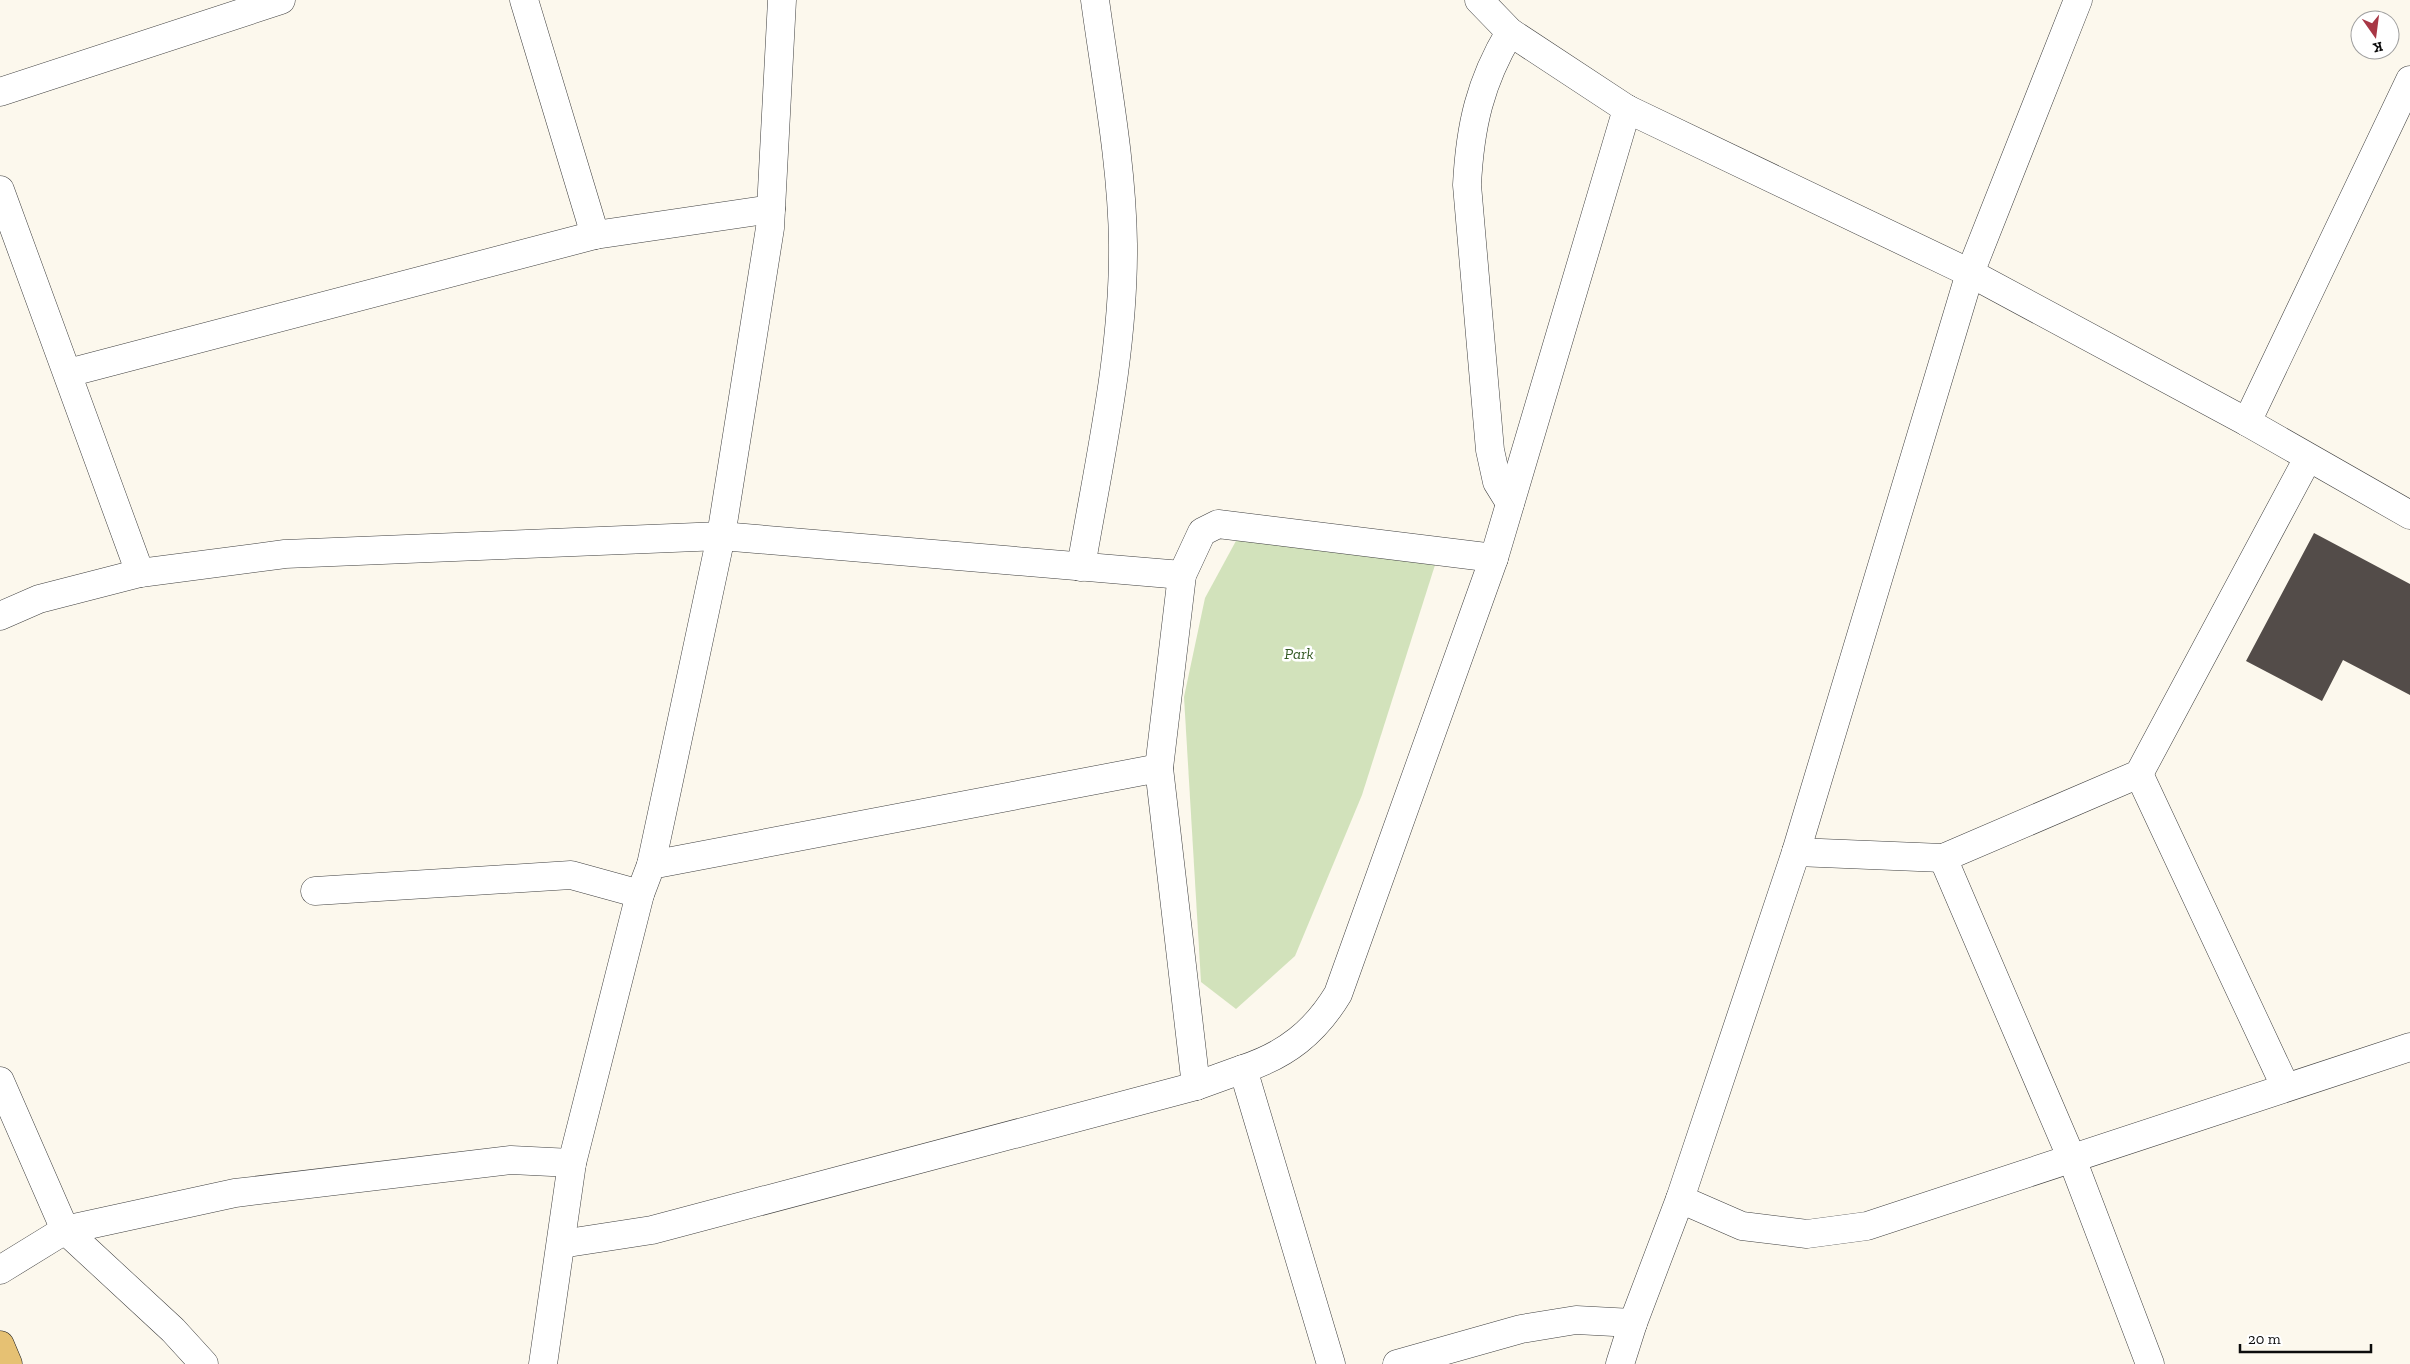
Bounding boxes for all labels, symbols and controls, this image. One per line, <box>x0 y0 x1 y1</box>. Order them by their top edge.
north arrow <box>2350 10 2400 60</box>
text: K <box>2371 38 2385 57</box>
park label: Park <box>1284 644 1314 663</box>
scale bar <box>2240 1322 2371 1354</box>
text: 20 m <box>2248 1330 2281 1348</box>

